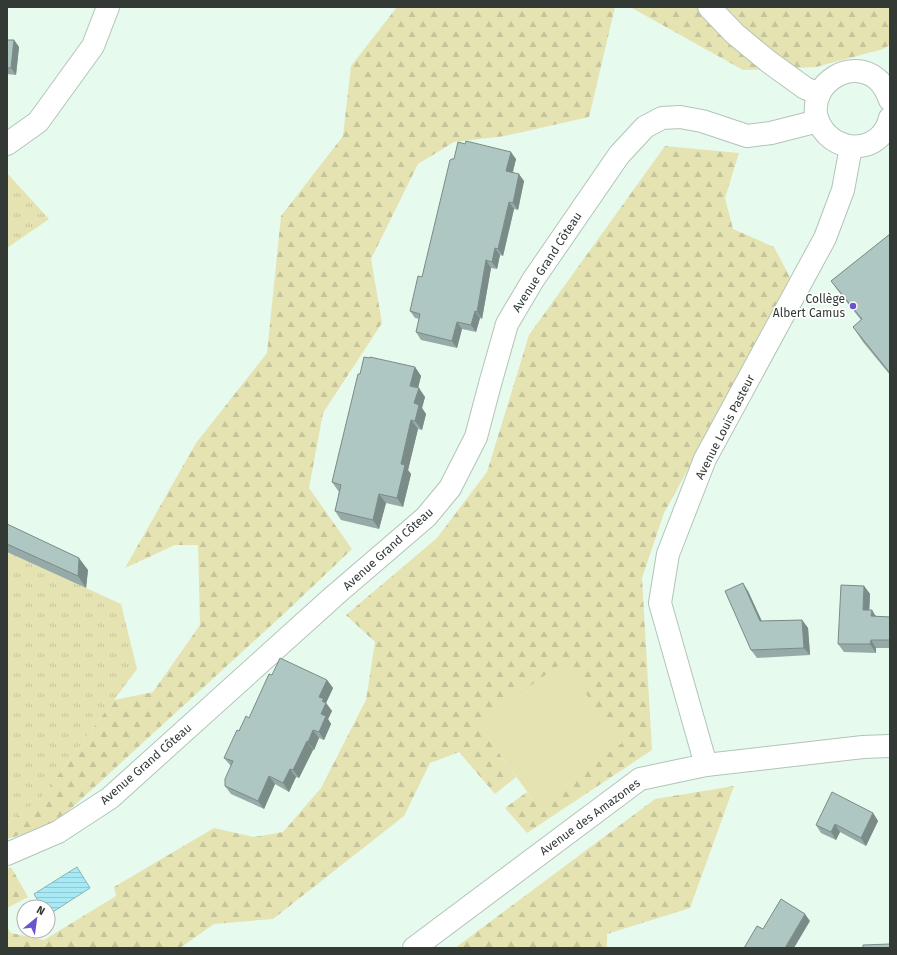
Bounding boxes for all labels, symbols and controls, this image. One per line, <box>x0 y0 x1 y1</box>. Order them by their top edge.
street label: Avenue Grand Côteau <box>509 209 585 315</box>
place label: Collège Albert Camus <box>773 292 845 320</box>
marker: Collège Albert Camus <box>848 301 858 311</box>
street label: Avenue Louis Pasteur <box>693 372 758 482</box>
street label: Avenue Grand Côteau <box>340 505 436 593</box>
street label: Avenue Grand Côteau <box>98 721 194 807</box>
street label: Avenue des Amazones <box>537 776 643 858</box>
north arrow <box>16 899 56 939</box>
text: N <box>34 903 47 918</box>

